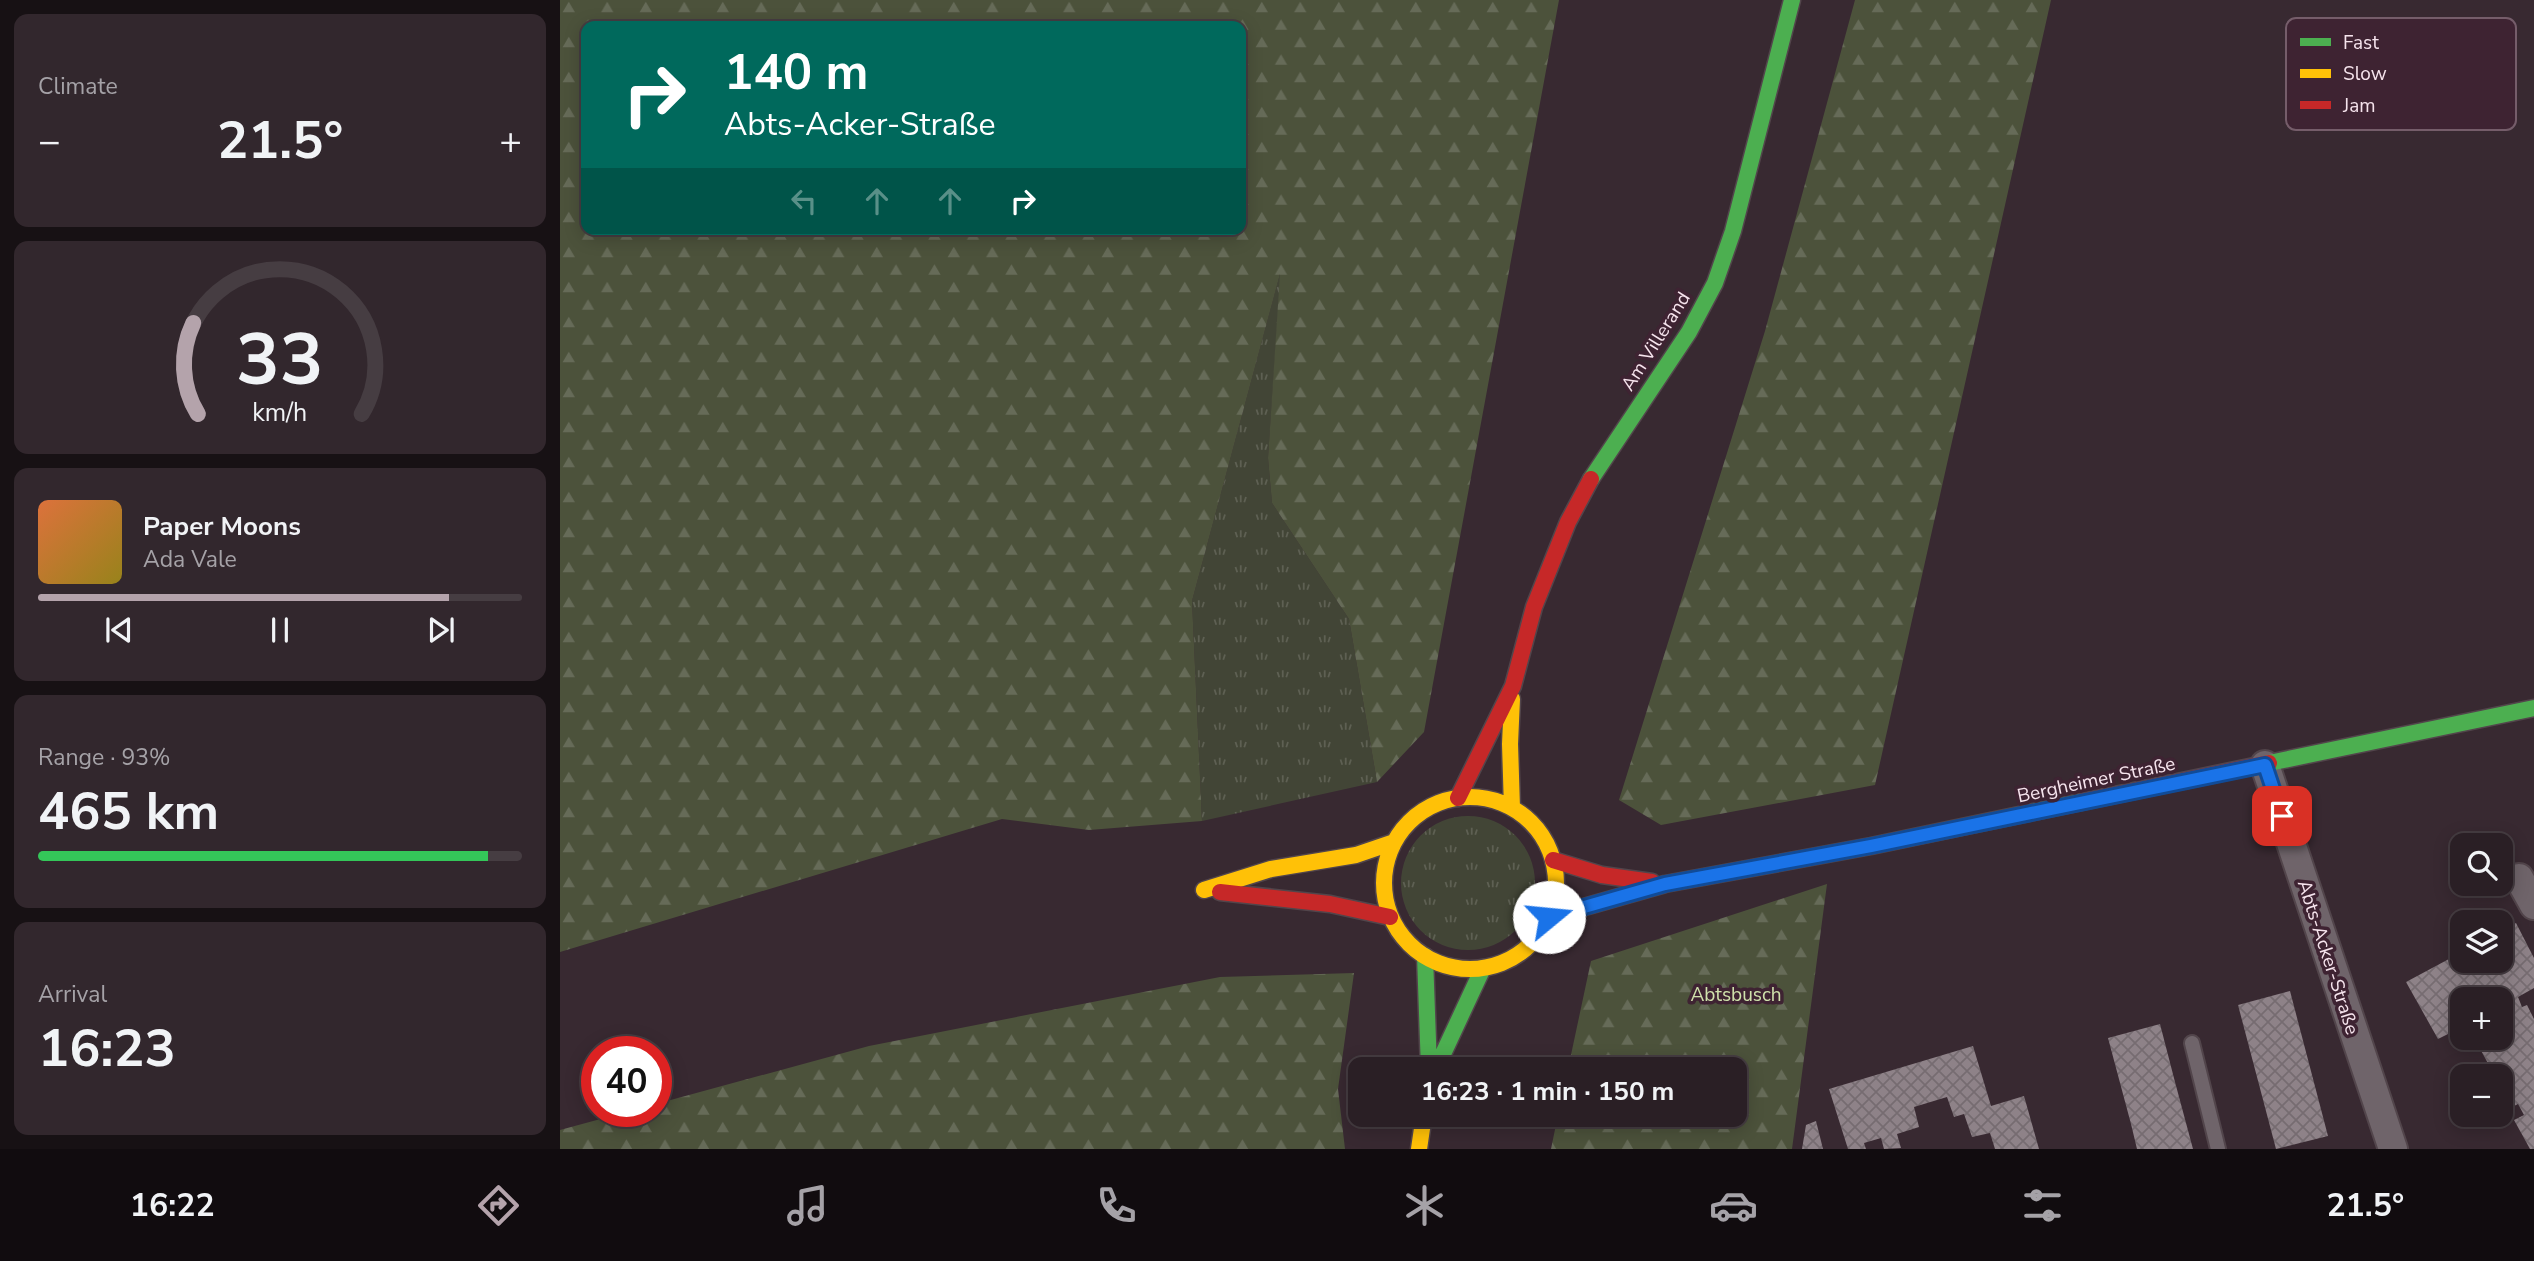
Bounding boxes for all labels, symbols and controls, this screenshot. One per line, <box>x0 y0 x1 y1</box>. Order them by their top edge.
legend <box>2286 18 2516 130</box>
text: Fast <box>2343 30 2379 56</box>
text: 140 m <box>724 39 868 106</box>
icon: right <box>609 49 700 140</box>
text: Slow <box>2343 61 2387 87</box>
text: Climate <box>38 71 118 102</box>
text: Jam <box>2342 93 2376 119</box>
text: Abts-Acker-Straße <box>724 103 995 146</box>
text: 21.5° <box>217 105 343 176</box>
text: − <box>38 116 61 167</box>
text: + <box>499 116 522 167</box>
icon: left <box>785 182 823 220</box>
icon: ahead <box>858 182 896 220</box>
icon: ahead <box>931 182 969 220</box>
icon: right <box>1004 182 1042 220</box>
street label: Am Villerand <box>1615 287 1697 396</box>
text: 33 <box>236 310 324 410</box>
text: km/h <box>252 395 308 429</box>
text: Paper Moons <box>143 509 301 544</box>
text: Ada Vale <box>143 544 237 575</box>
icon: previous <box>100 611 138 649</box>
icon: pause <box>261 611 299 649</box>
icon: next <box>422 611 460 649</box>
text: Range · 93% <box>38 742 170 773</box>
street label: Bergheimer Straße <box>2015 751 2178 809</box>
text: 465 km <box>38 776 219 847</box>
pin <box>2252 786 2312 846</box>
icon: arrive <box>2263 797 2301 835</box>
map controls <box>2450 833 2513 1127</box>
button: search <box>2450 833 2513 896</box>
street label: Abts-Acker-Straße <box>2291 877 2365 1038</box>
position arrow <box>1512 880 1586 954</box>
button: layers <box>2450 910 2513 973</box>
text: Arrival <box>38 979 107 1010</box>
park label: Abtsbusch <box>1690 982 1782 1008</box>
button: + <box>2450 987 2513 1050</box>
text: 16:23 <box>38 1013 176 1084</box>
speed limit sign: 40 <box>581 1036 672 1127</box>
button: − <box>2450 1064 2513 1127</box>
text: 16:23 · 1 min · 150 m <box>1421 1074 1674 1109</box>
icon: directions <box>474 1181 523 1230</box>
icon: music <box>783 1181 832 1230</box>
icon: phone <box>1092 1181 1141 1230</box>
icon: climate <box>1400 1181 1449 1230</box>
icon: car <box>1709 1181 1758 1230</box>
icon: filters <box>2018 1181 2067 1230</box>
text: 16:22 <box>130 1184 215 1227</box>
text: 21.5° <box>2326 1184 2404 1227</box>

